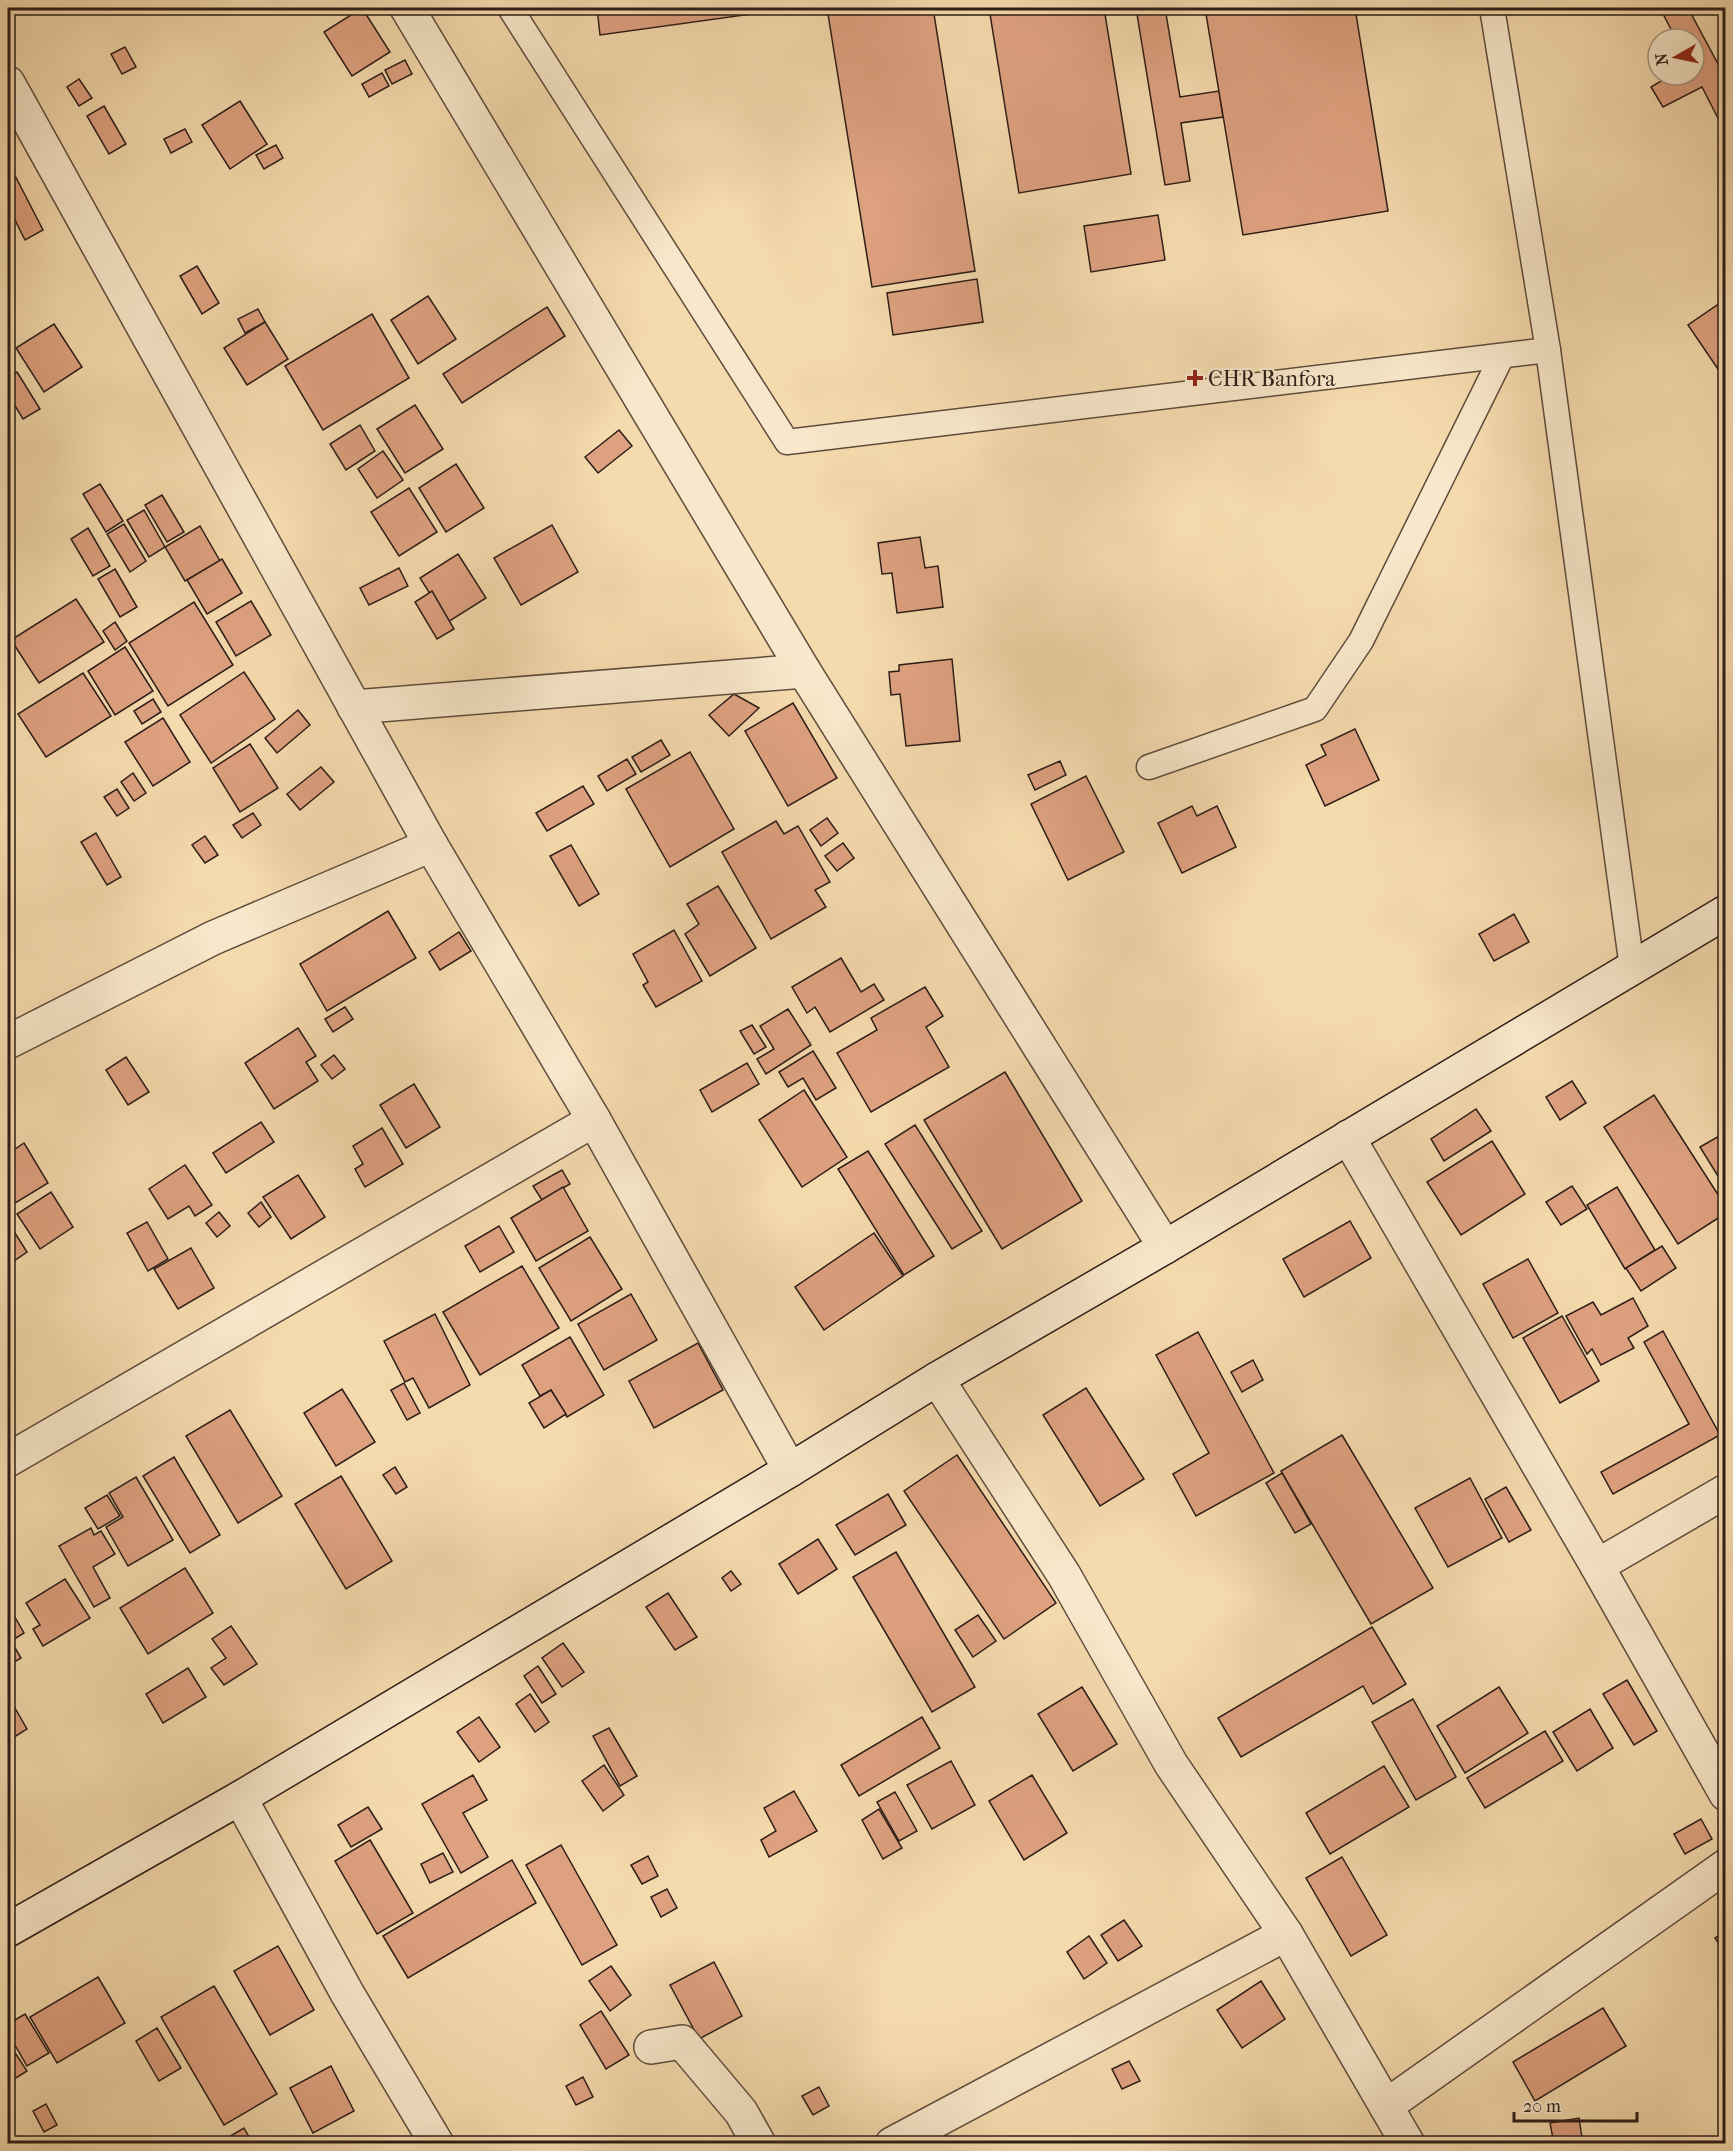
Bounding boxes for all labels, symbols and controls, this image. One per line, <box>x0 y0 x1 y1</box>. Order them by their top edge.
north arrow <box>1646 27 1706 87</box>
text: N <box>1651 51 1672 67</box>
place label: CHR Banfora <box>1208 366 1336 392</box>
marker: CHR Banfora <box>1186 369 1204 387</box>
scale bar <box>1514 2085 1637 2123</box>
text: 20 m <box>1523 2096 1561 2117</box>

